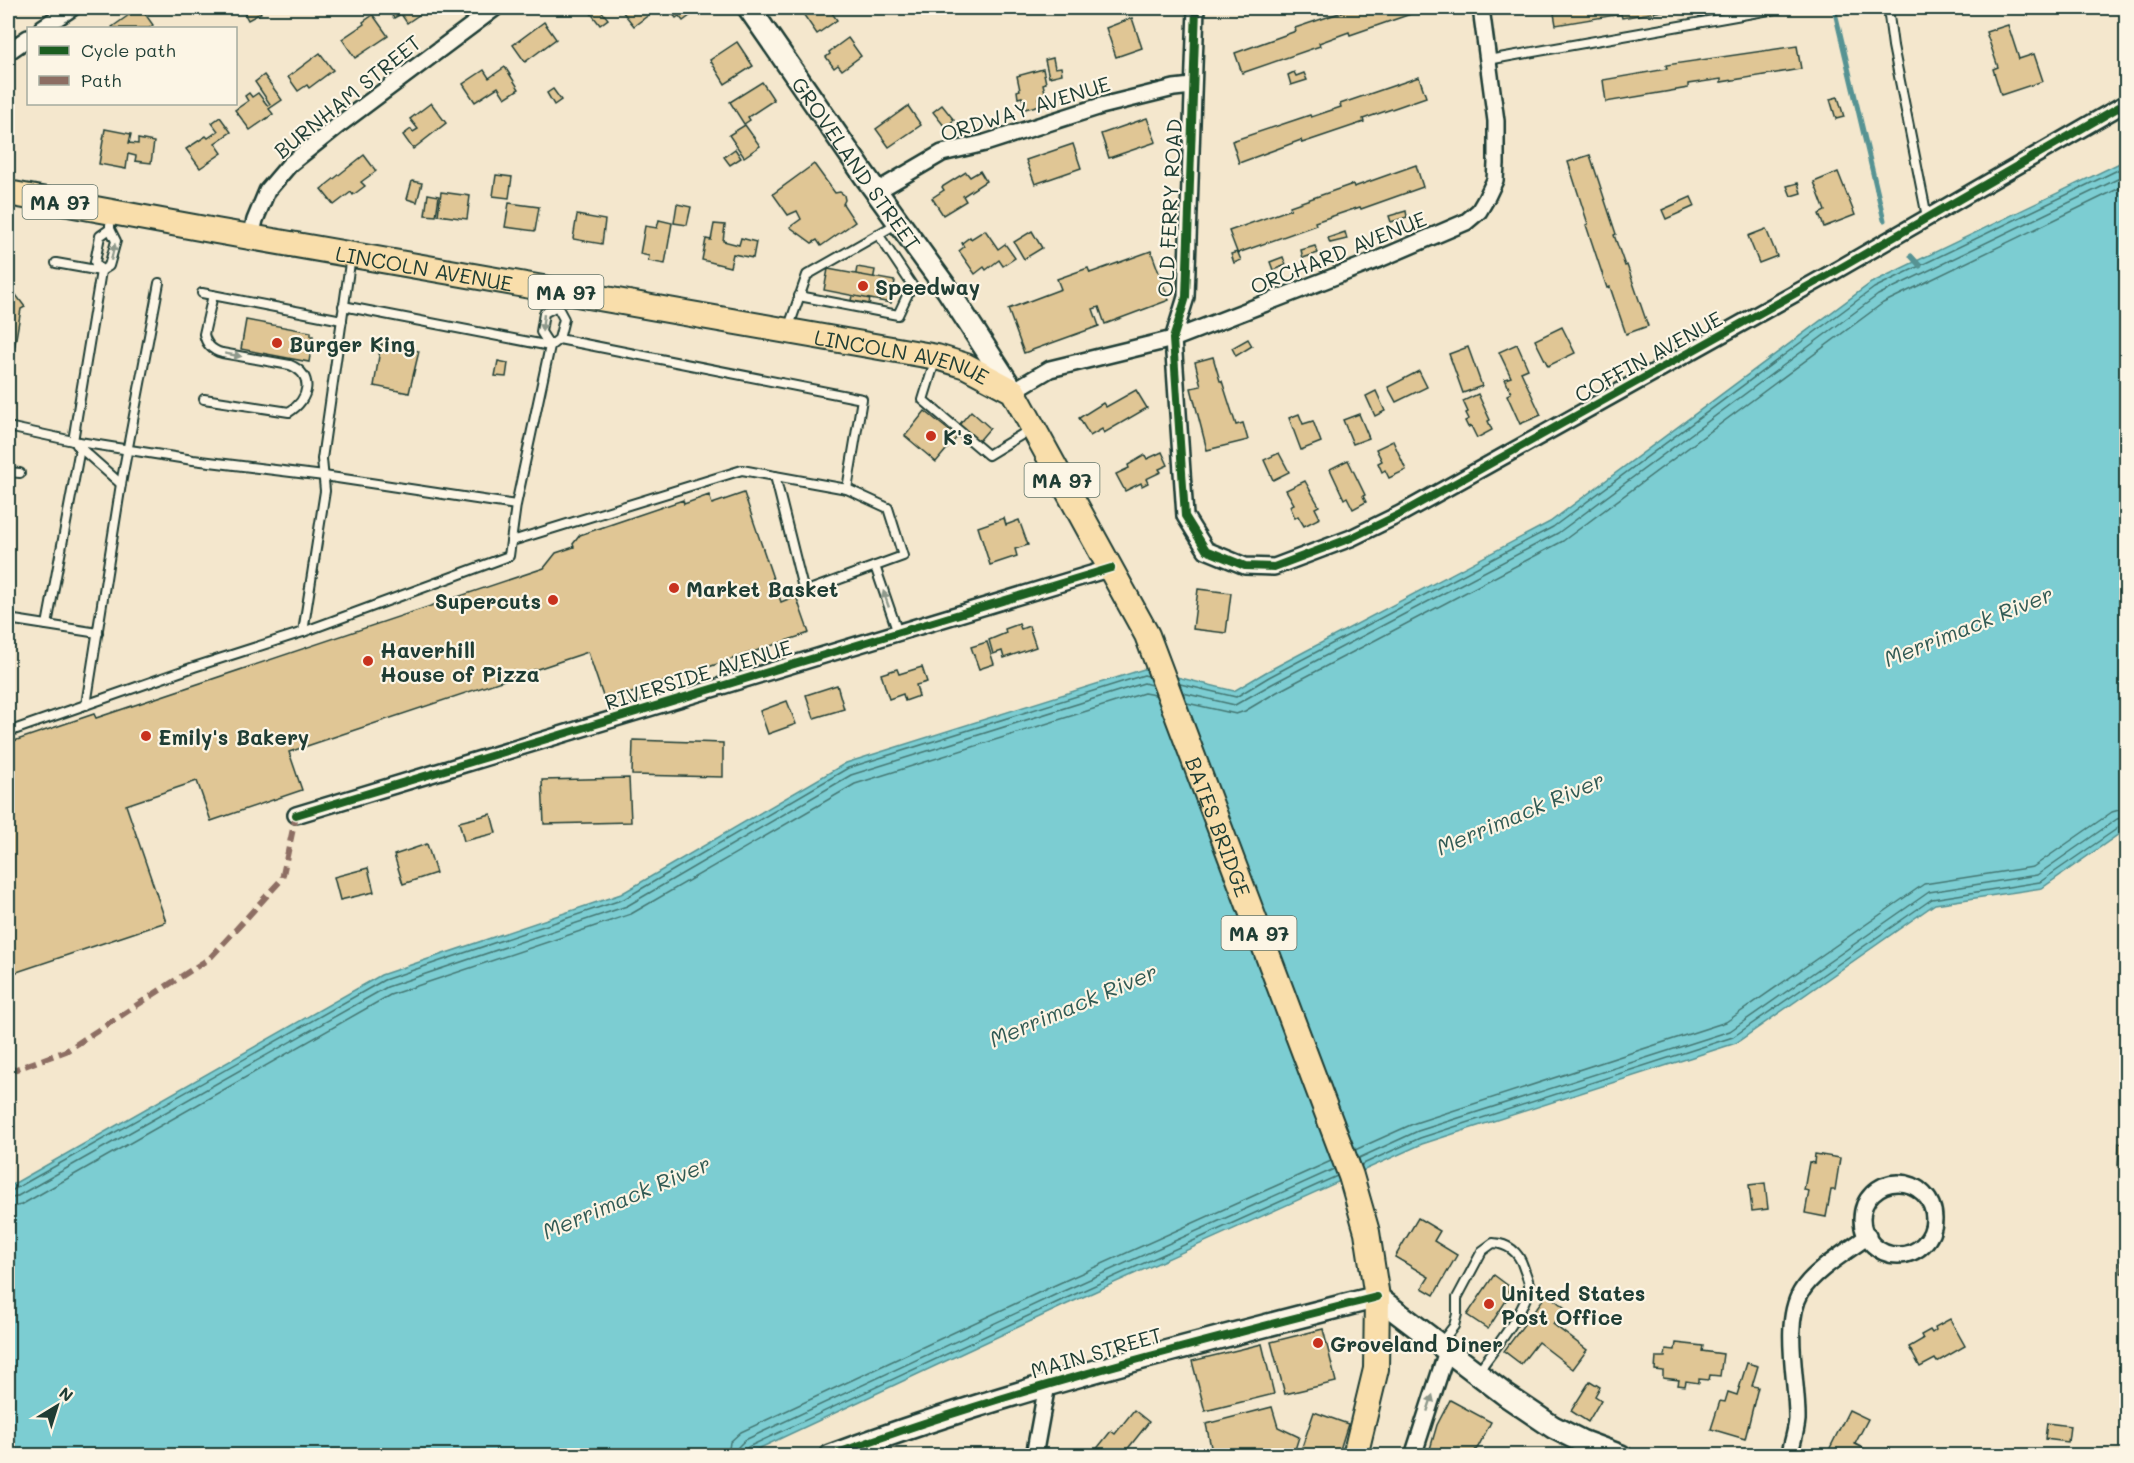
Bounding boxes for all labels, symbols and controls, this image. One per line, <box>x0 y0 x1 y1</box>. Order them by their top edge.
legend <box>27 27 237 105</box>
street label: BURNHAM STREET <box>268 28 426 164</box>
text: Cycle path <box>81 38 176 62</box>
text: Path <box>81 68 121 92</box>
street label: ORDWAY AVENUE <box>937 69 1113 147</box>
street label: GROVELAND STREET <box>787 71 928 255</box>
street label: OLD FERRY ROAD <box>1151 118 1187 298</box>
road number: MA 97 <box>22 185 98 219</box>
street label: ORCHARD AVENUE <box>1246 204 1430 300</box>
street label: LINCOLN AVENUE <box>334 239 515 296</box>
one-way arrow <box>109 242 118 261</box>
place label: Speedway <box>875 273 980 301</box>
road number: MA 97 <box>528 275 604 309</box>
marker: Speedway <box>856 279 870 293</box>
street label: COFFIN AVENUE <box>1569 304 1727 408</box>
one-way arrow <box>538 314 548 333</box>
street label: LINCOLN AVENUE <box>813 322 994 390</box>
place label: Burger King <box>289 330 415 357</box>
marker: Burger King <box>270 336 284 350</box>
one-way arrow <box>224 351 243 360</box>
place label: K's <box>943 423 973 450</box>
marker: K's <box>924 429 938 443</box>
road number: MA 97 <box>1024 463 1100 497</box>
place label: Market Basket <box>686 575 838 602</box>
water label: Merrimack River <box>1879 579 2057 673</box>
marker: Market Basket <box>667 581 681 595</box>
place label: Supercuts <box>435 587 541 614</box>
one-way arrow <box>881 590 891 608</box>
marker: Supercuts <box>546 593 560 607</box>
street label: RIVERSIDE AVENUE <box>601 633 795 715</box>
place label: Haverhill House of Pizza <box>380 636 540 687</box>
marker: Haverhill House of Pizza <box>361 654 375 668</box>
place label: Emily's Bakery <box>158 723 309 751</box>
marker: Emily's Bakery <box>139 729 153 743</box>
street label: BATES BRIDGE <box>1181 753 1258 900</box>
water label: Merrimack River <box>1431 764 1609 862</box>
road number: MA 97 <box>1222 916 1296 950</box>
water label: Merrimack River <box>984 956 1162 1054</box>
water label: Merrimack River <box>537 1148 715 1246</box>
place label: United States Post Office <box>1501 1279 1645 1330</box>
marker: United States Post Office <box>1482 1297 1496 1311</box>
street label: MAIN STREET <box>1027 1320 1165 1384</box>
place label: Groveland Diner <box>1330 1330 1503 1357</box>
marker: Groveland Diner <box>1311 1336 1325 1350</box>
north arrow <box>27 1376 87 1436</box>
text: N <box>55 1382 78 1406</box>
one-way arrow <box>1426 1394 1435 1412</box>

